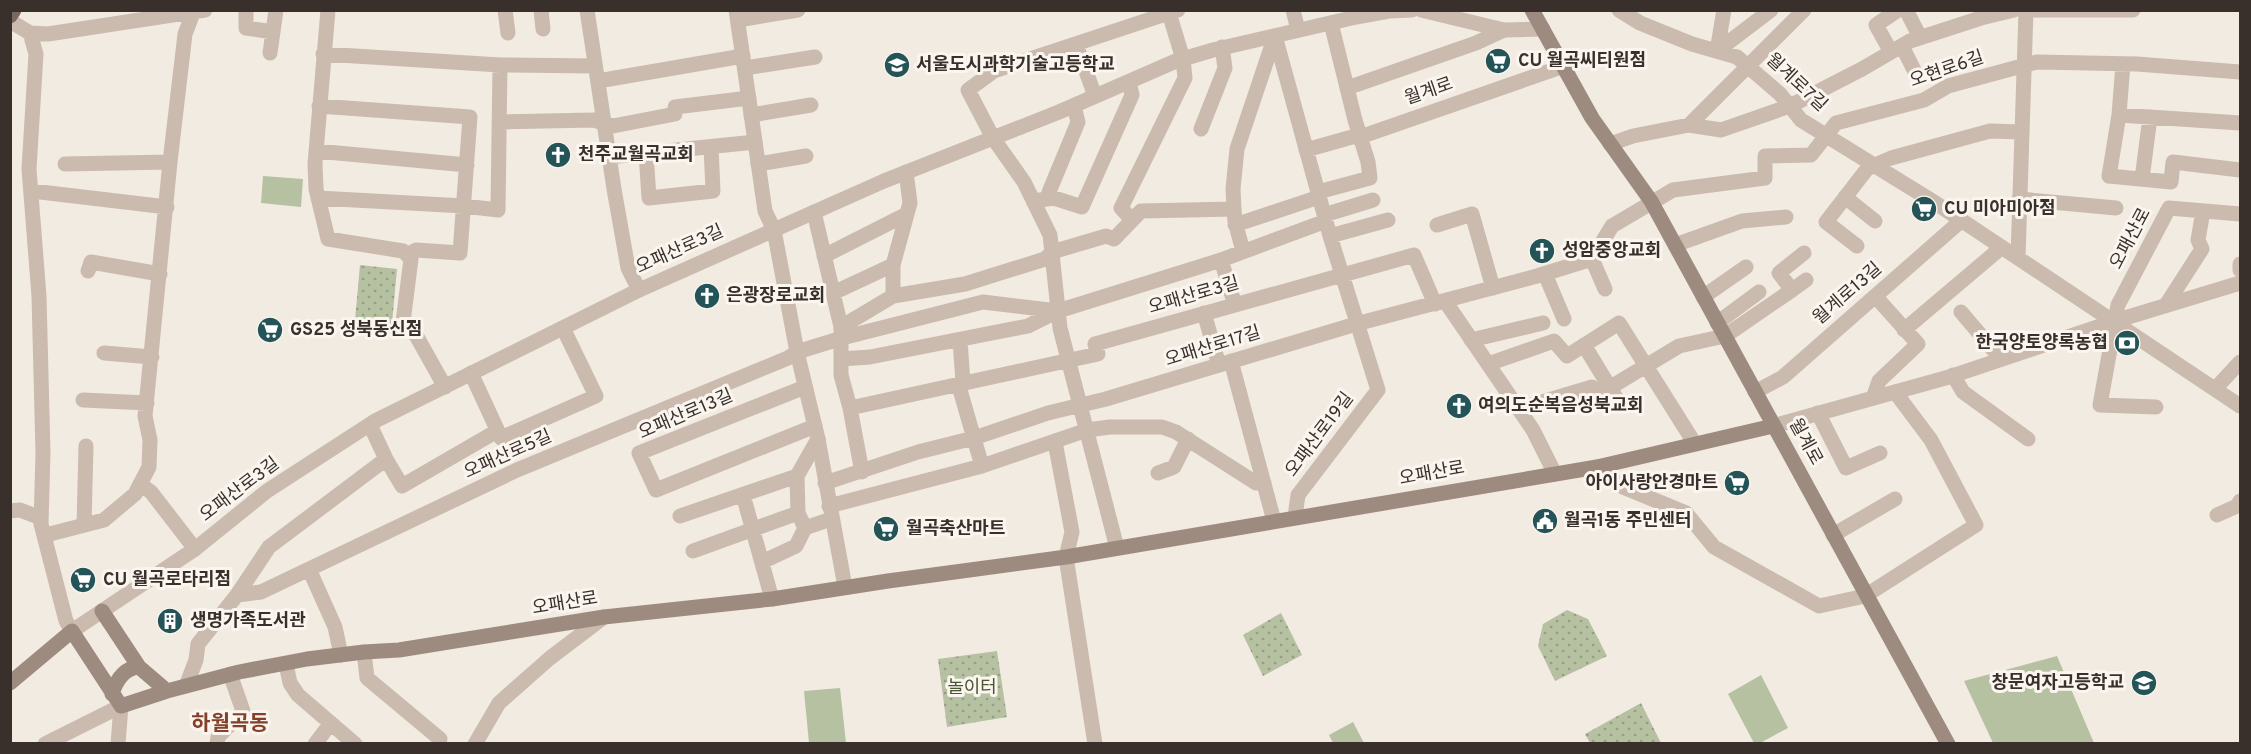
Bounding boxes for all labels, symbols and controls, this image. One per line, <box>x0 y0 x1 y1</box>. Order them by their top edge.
supermarket icon: CU 월곡씨티원점 <box>1483 46 1513 76</box>
street label: 오현로6길 <box>1907 47 1987 93</box>
street label: 월계로7길 <box>1760 49 1832 117</box>
school or university icon: 서울도시과학기술고등학교 <box>882 50 912 80</box>
place label: CU 월곡씨티원점 <box>1518 50 1646 73</box>
place label: 서울도시과학기술고등학교 <box>916 54 1115 77</box>
street label: 월계로 <box>1402 73 1456 111</box>
church icon: 천주교월곡교회 <box>543 140 573 170</box>
place label: 천주교월곡교회 <box>578 144 694 167</box>
supermarket icon: CU 미아미아점 <box>1909 194 1939 224</box>
place label: CU 미아미아점 <box>1944 198 2056 221</box>
street label: 오패산로 <box>2105 204 2157 274</box>
street label: 오패산로3길 <box>633 220 727 280</box>
church icon: 성암중앙교회 <box>1527 236 1557 266</box>
place label: 성암중앙교회 <box>1562 240 1661 263</box>
street label: 월계로13길 <box>1809 258 1887 330</box>
street label: 오패산로3길 <box>1146 272 1242 320</box>
church icon: 은광장로교회 <box>692 281 722 311</box>
place label: 은광장로교회 <box>726 285 825 308</box>
supermarket icon: GS25 성북동신점 <box>255 315 285 345</box>
place label: GS25 성북동신점 <box>290 319 422 342</box>
street label: 오패산로17길 <box>1162 322 1264 372</box>
bank icon: 한국양토양록농협 <box>2112 328 2142 358</box>
place label: 한국양토양록농협 <box>1976 332 2108 355</box>
street label: 오패산로13길 <box>635 385 737 445</box>
street label: 오패산로19길 <box>1281 388 1359 482</box>
church icon: 여의도순복음성북교회 <box>1444 391 1474 421</box>
place label: 여의도순복음성북교회 <box>1478 395 1644 418</box>
street label: 월계로 <box>1783 415 1827 469</box>
street label: 오패산로5길 <box>460 425 556 485</box>
street label: 오패산로3길 <box>196 453 284 527</box>
street label: 오패산로 <box>1397 457 1467 491</box>
supermarket icon: 아이사랑안경마트 <box>1722 468 1752 498</box>
place label: 아이사랑안경마트 <box>1586 472 1718 495</box>
public building icon: 월곡1동 주민센터 <box>1530 506 1560 536</box>
place label: 월곡1동 주민센터 <box>1564 510 1692 533</box>
supermarket icon: 월곡축산마트 <box>871 514 901 544</box>
place label: 월곡축산마트 <box>906 518 1005 541</box>
supermarket icon: CU 월곡로타리점 <box>68 565 98 595</box>
place label: CU 월곡로타리점 <box>103 569 231 592</box>
street label: 오패산로 <box>530 587 600 621</box>
building icon: 생명가족도서관 <box>155 606 185 636</box>
place label: 생명가족도서관 <box>190 610 306 633</box>
school or university icon: 창문여자고등학교 <box>2129 668 2159 698</box>
place label: 창문여자고등학교 <box>1992 672 2124 695</box>
park label: 놀이터 <box>947 677 997 700</box>
district label: 하월곡동 <box>191 711 269 738</box>

